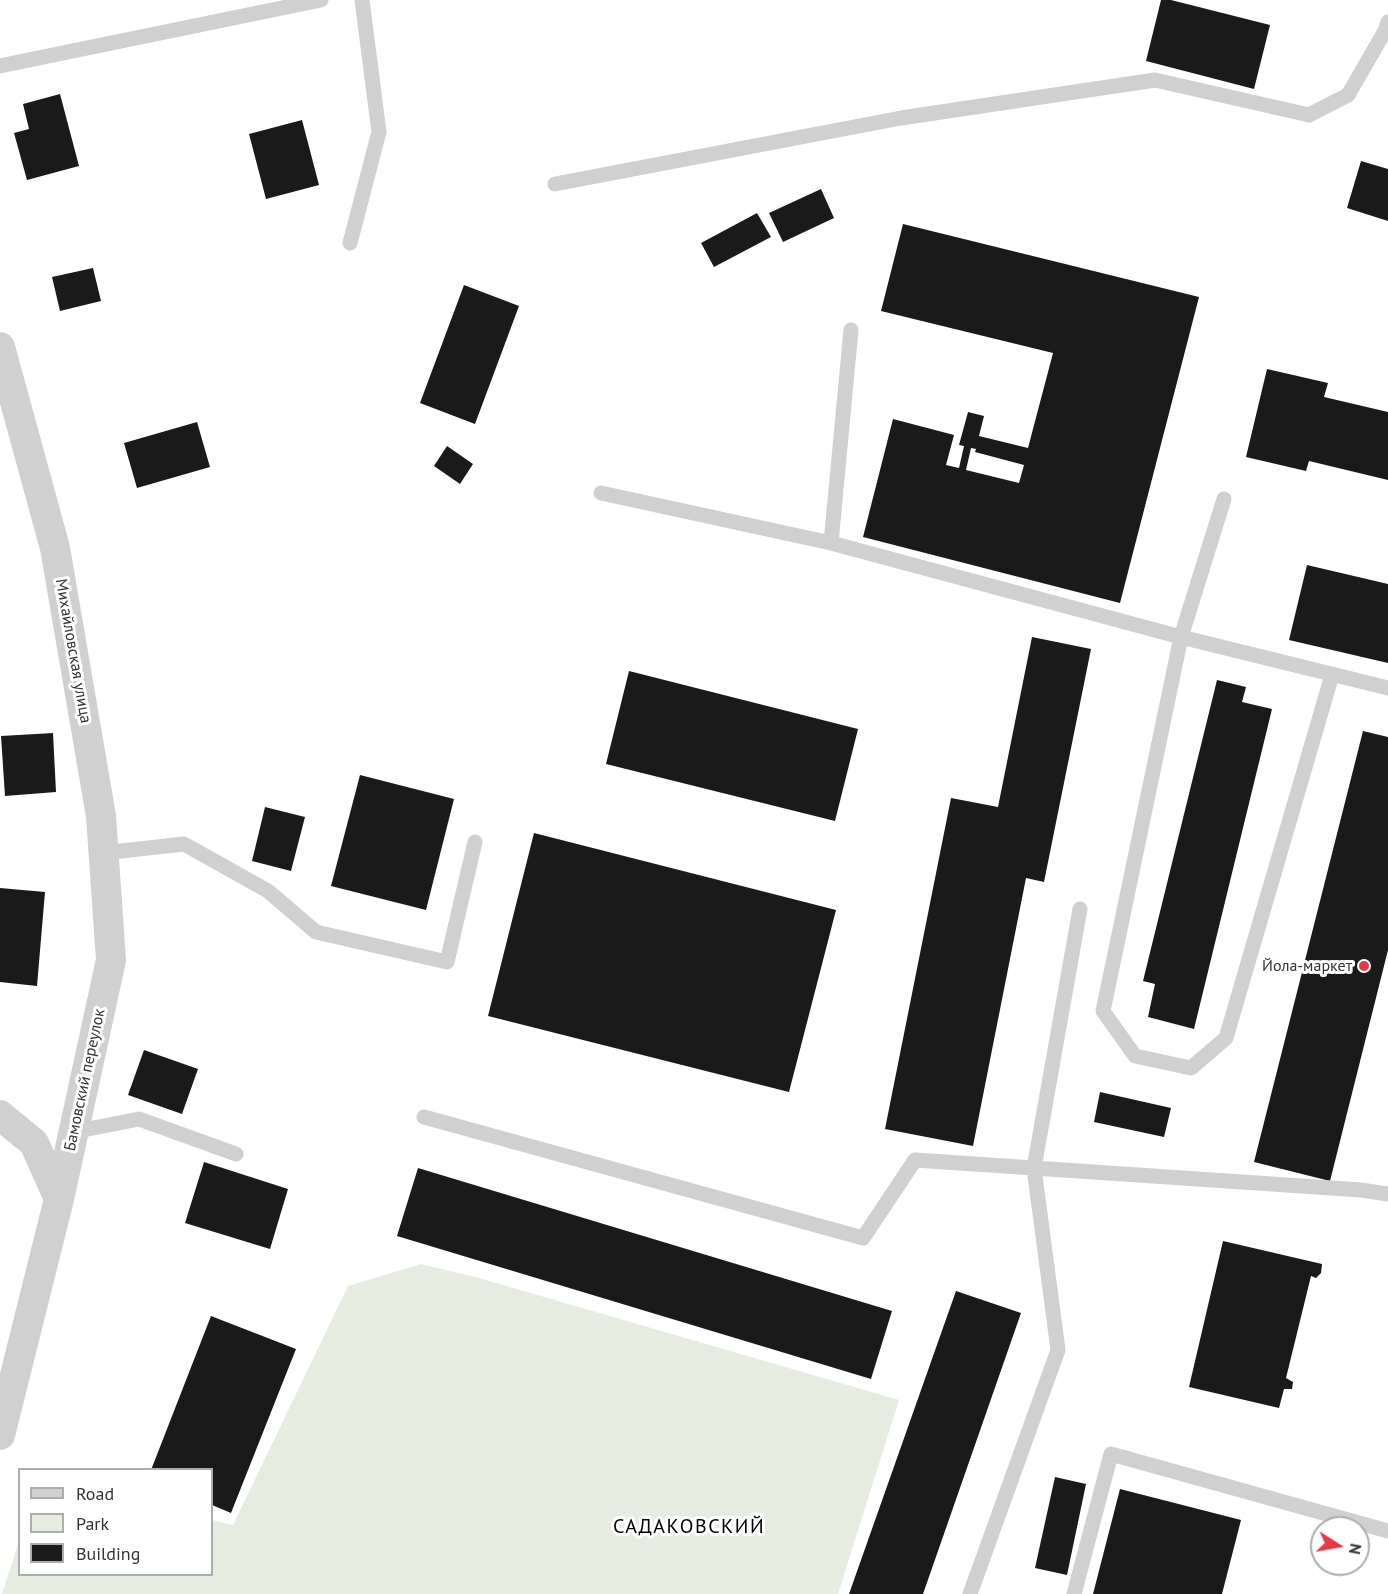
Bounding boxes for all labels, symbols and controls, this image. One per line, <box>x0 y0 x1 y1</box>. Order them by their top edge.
street label: Михайловская улица <box>51 577 95 725</box>
place label: Йола-маркет <box>1262 956 1352 976</box>
marker: Йола-маркет <box>1357 959 1371 973</box>
street label: Бамовский переулок <box>61 1007 109 1153</box>
legend <box>18 1468 213 1576</box>
text: Road <box>76 1482 114 1505</box>
text: Park <box>76 1512 109 1535</box>
district label: САДАКОВСКИЙ <box>613 1515 765 1539</box>
north arrow <box>1310 1516 1370 1576</box>
text: Building <box>76 1542 140 1565</box>
text: N <box>1345 1542 1367 1556</box>

